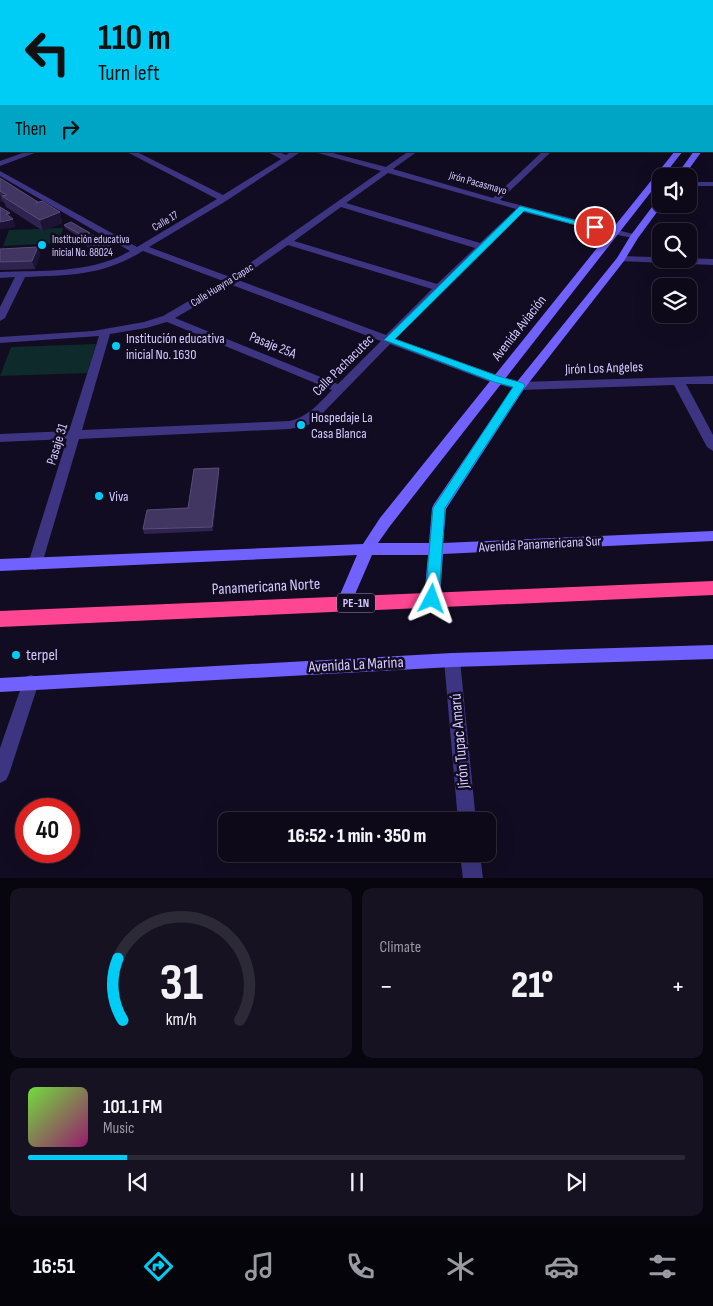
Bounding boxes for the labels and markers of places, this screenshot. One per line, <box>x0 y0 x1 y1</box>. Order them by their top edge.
pin <box>574 206 616 248</box>
place label: Institución educativa inicial No. 88024 <box>52 233 130 259</box>
marker: Institución educativa inicial No. 88024 <box>36 239 48 251</box>
place label: Institución educativa inicial No. 1630 <box>126 330 225 363</box>
marker: Institución educativa inicial No. 1630 <box>110 340 122 352</box>
place label: Hospedaje La Casa Blanca <box>311 409 373 442</box>
marker: Hospedaje La Casa Blanca <box>295 419 307 431</box>
place label: Viva <box>109 488 129 505</box>
marker: Viva <box>93 490 105 502</box>
place label: terpel <box>26 646 58 665</box>
marker: terpel <box>10 649 22 661</box>

